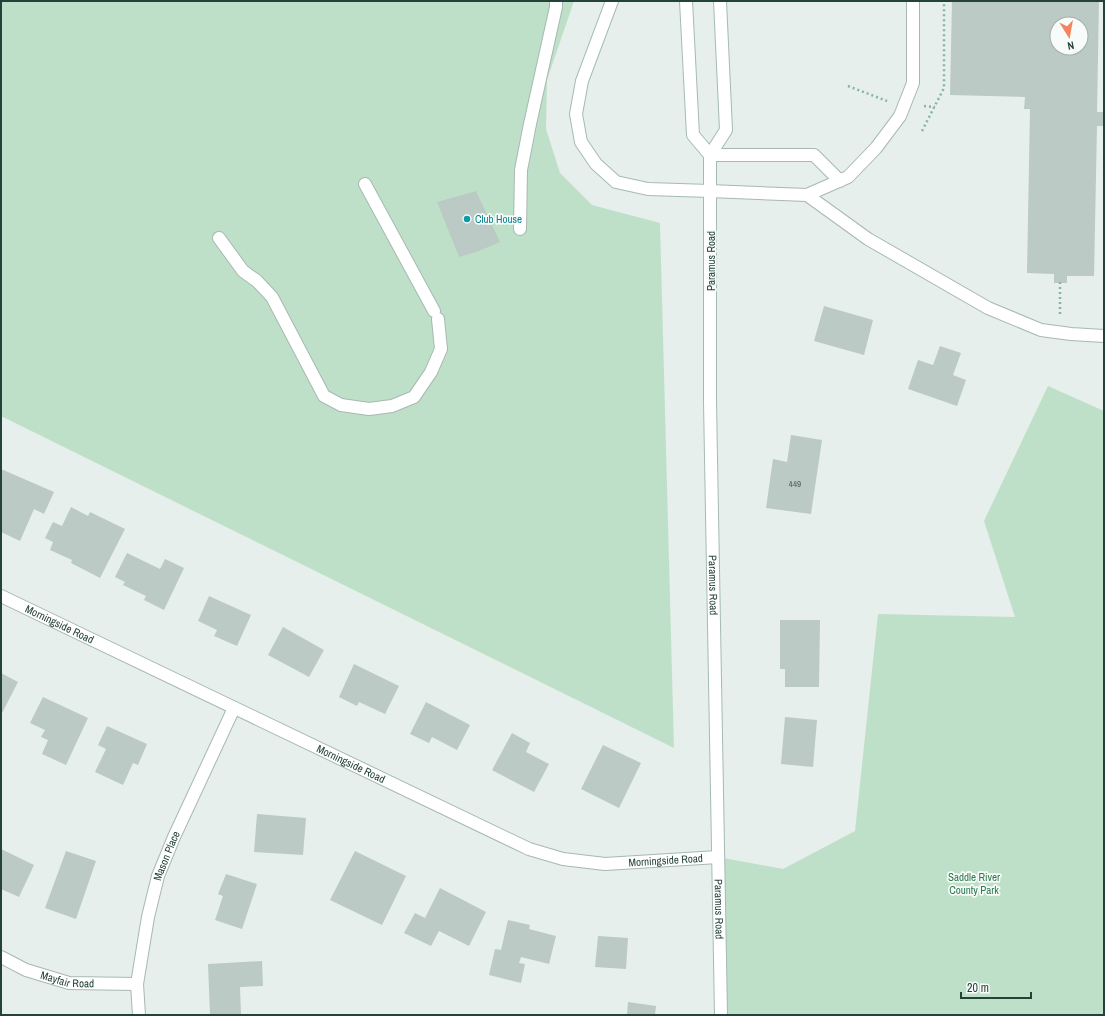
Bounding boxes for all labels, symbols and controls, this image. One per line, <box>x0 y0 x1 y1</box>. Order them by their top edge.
north arrow <box>1049 16 1089 56</box>
text: N <box>1066 38 1075 53</box>
place label: Club House <box>475 212 522 226</box>
marker: Club House <box>462 214 472 224</box>
street label: Paramus Road <box>704 231 718 291</box>
house number: 449 <box>789 478 801 490</box>
street label: Paramus Road <box>706 555 721 615</box>
street label: Morningside Road <box>23 602 96 646</box>
street label: Morningside Road <box>314 741 387 786</box>
street label: Mason Place <box>150 829 183 882</box>
street label: Morningside Road <box>628 851 703 870</box>
park label: Saddle River County Park <box>948 870 1000 897</box>
street label: Paramus Road <box>712 879 727 939</box>
street label: Mayfair Road <box>39 968 94 990</box>
scale bar <box>961 974 1031 1000</box>
text: 20 m <box>967 980 989 996</box>

